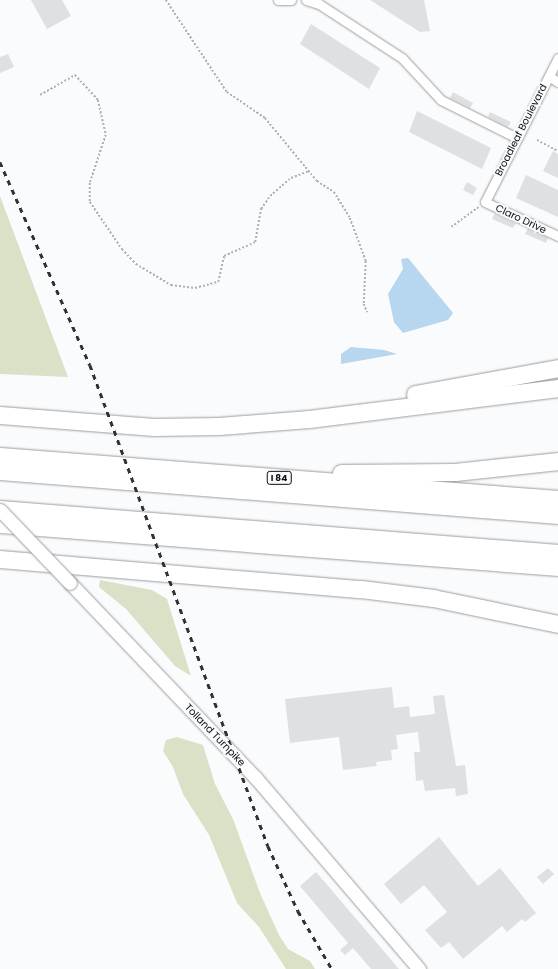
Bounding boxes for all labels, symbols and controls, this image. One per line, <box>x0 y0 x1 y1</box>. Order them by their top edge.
street label: Broadleaf Boulevard <box>493 82 549 178</box>
street label: Claro Drive <box>494 202 548 236</box>
road number: I 84 <box>266 471 292 485</box>
street label: Tolland Turnpike <box>182 701 248 769</box>

